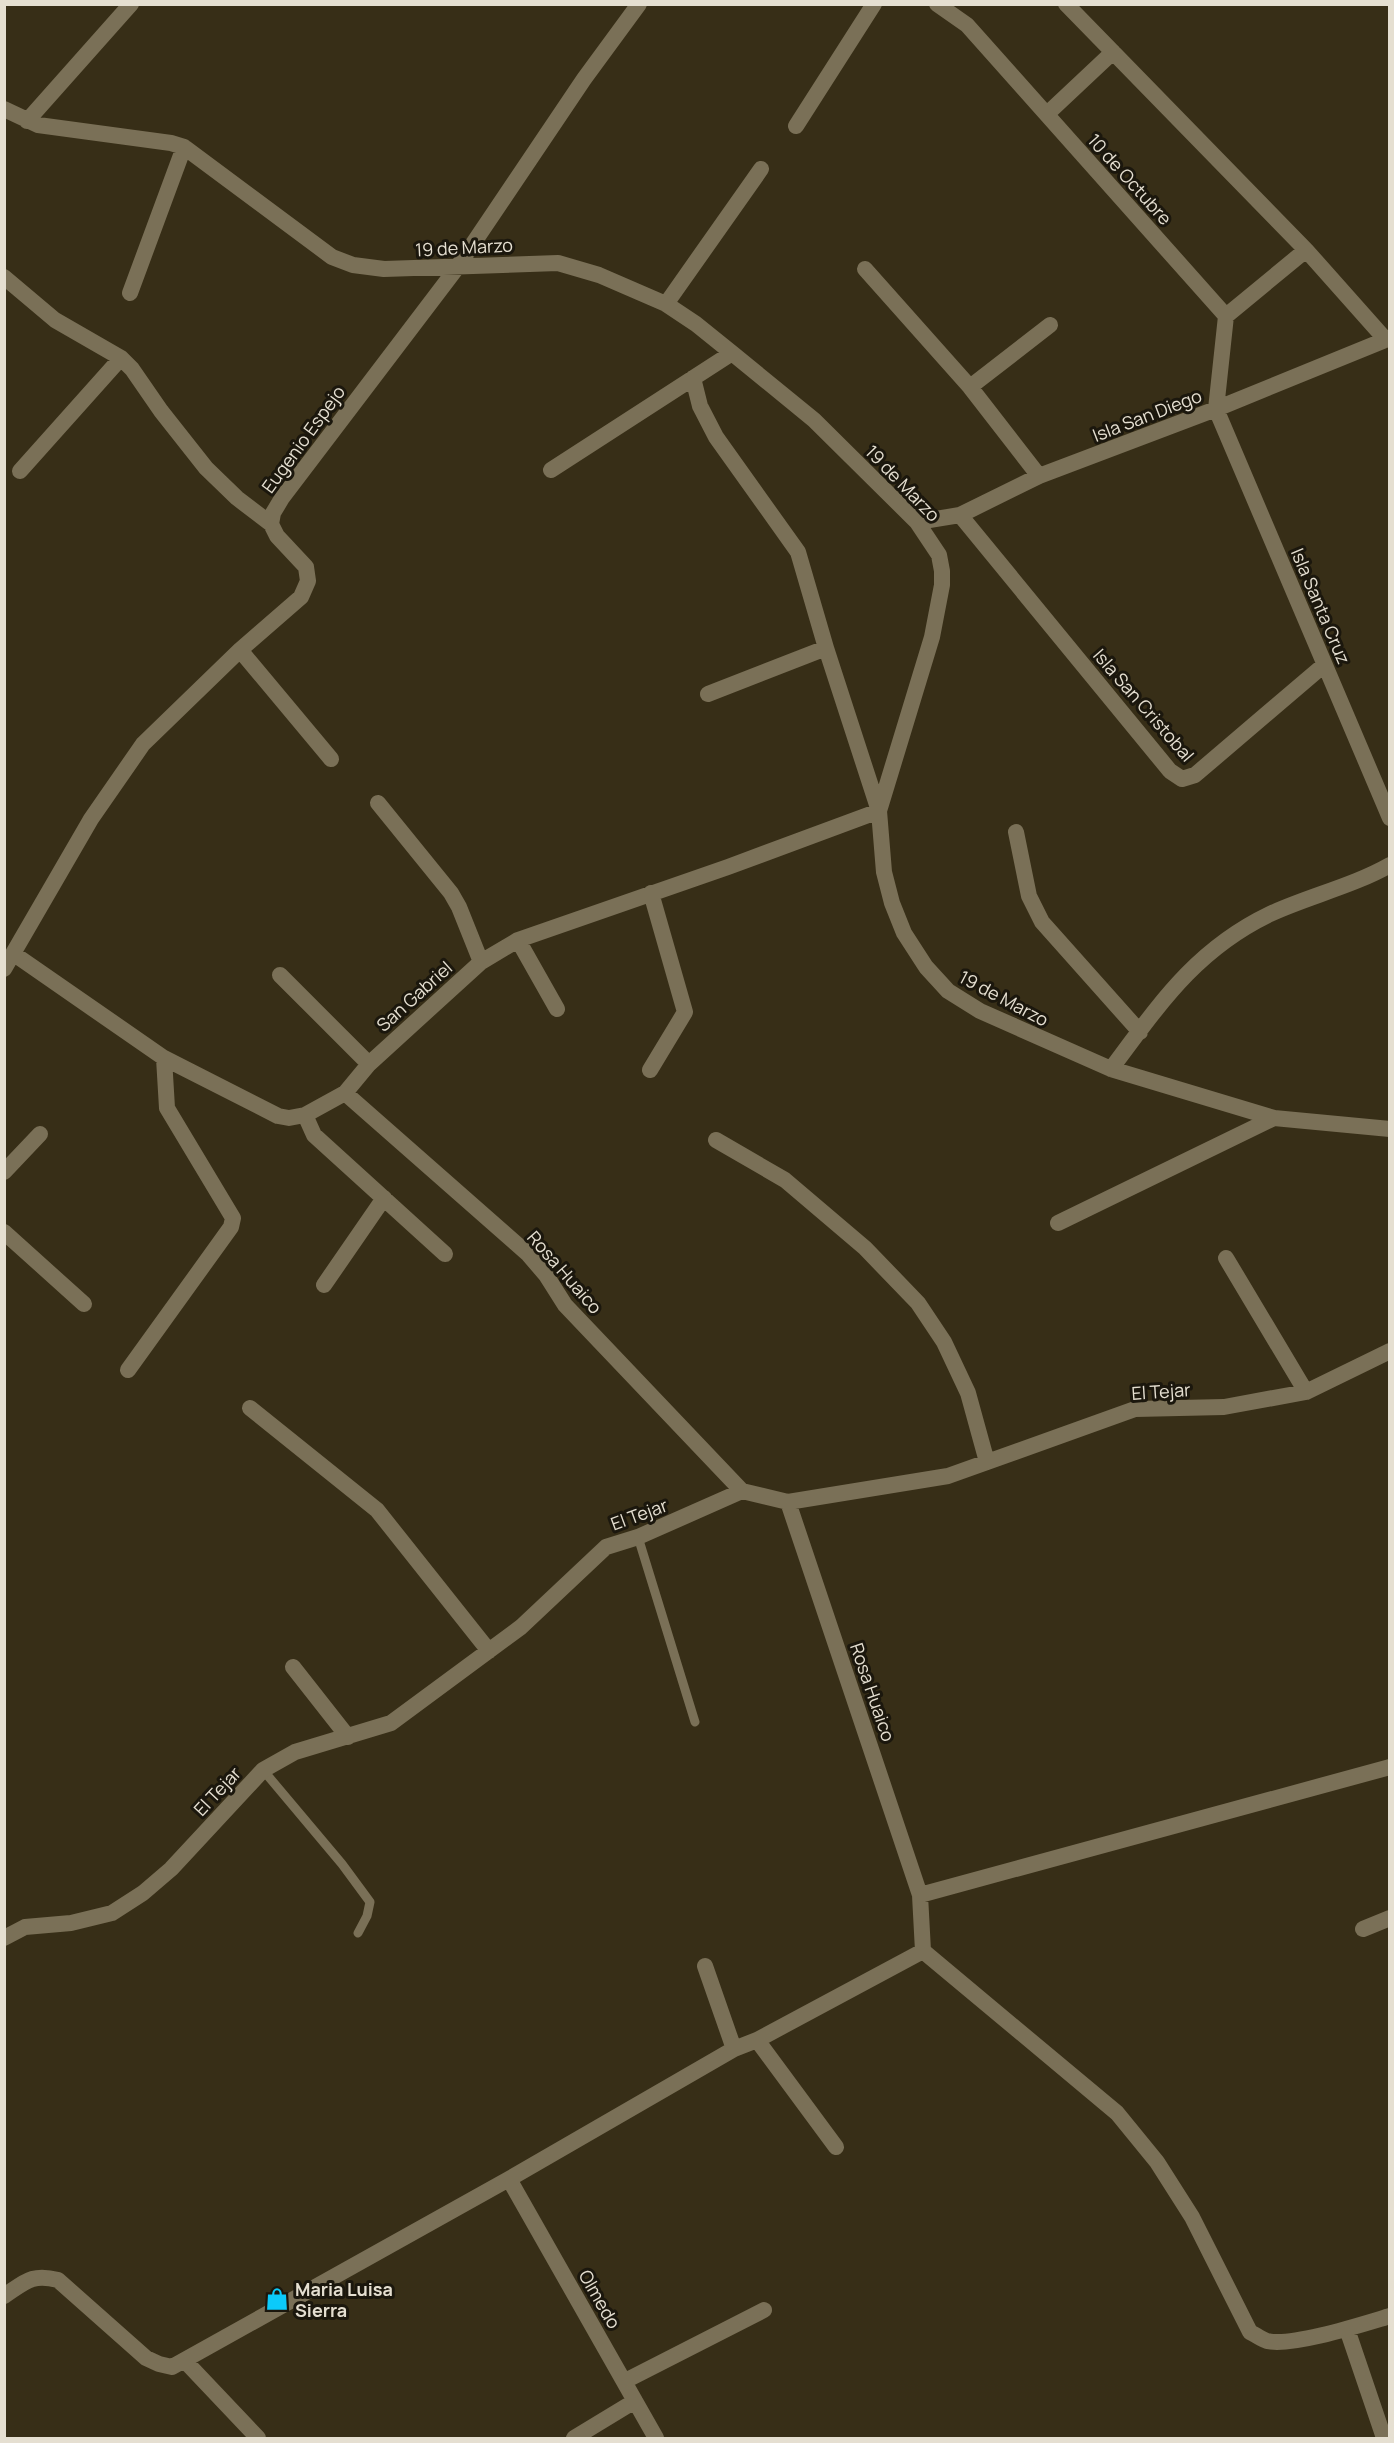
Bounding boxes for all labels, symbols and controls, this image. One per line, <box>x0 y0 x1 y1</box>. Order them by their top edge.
street label: 10 de Octubre <box>1083 128 1177 230</box>
street label: 19 de Marzo <box>415 232 513 262</box>
street label: Eugenio Espejo <box>256 381 350 497</box>
street label: Isla San Diego <box>1089 383 1205 447</box>
street label: 19 de Marzo <box>860 440 946 526</box>
street label: Isla Santa Cruz <box>1286 544 1356 668</box>
street label: Isla San Cristobal <box>1088 643 1200 767</box>
street label: San Gabriel <box>371 956 457 1036</box>
street label: 19 de Marzo <box>955 964 1053 1032</box>
street label: Rosa Huaico <box>522 1225 608 1319</box>
street label: El Tejar <box>1131 1377 1192 1405</box>
street label: El Tejar <box>607 1492 671 1535</box>
street label: Rosa Huaico <box>845 1640 901 1744</box>
street label: El Tejar <box>188 1761 246 1821</box>
street label: Olmedo <box>574 2265 626 2333</box>
place label: Maria Luisa Sierra <box>295 2277 393 2322</box>
shop icon: Maria Luisa Sierra <box>264 2286 290 2312</box>

